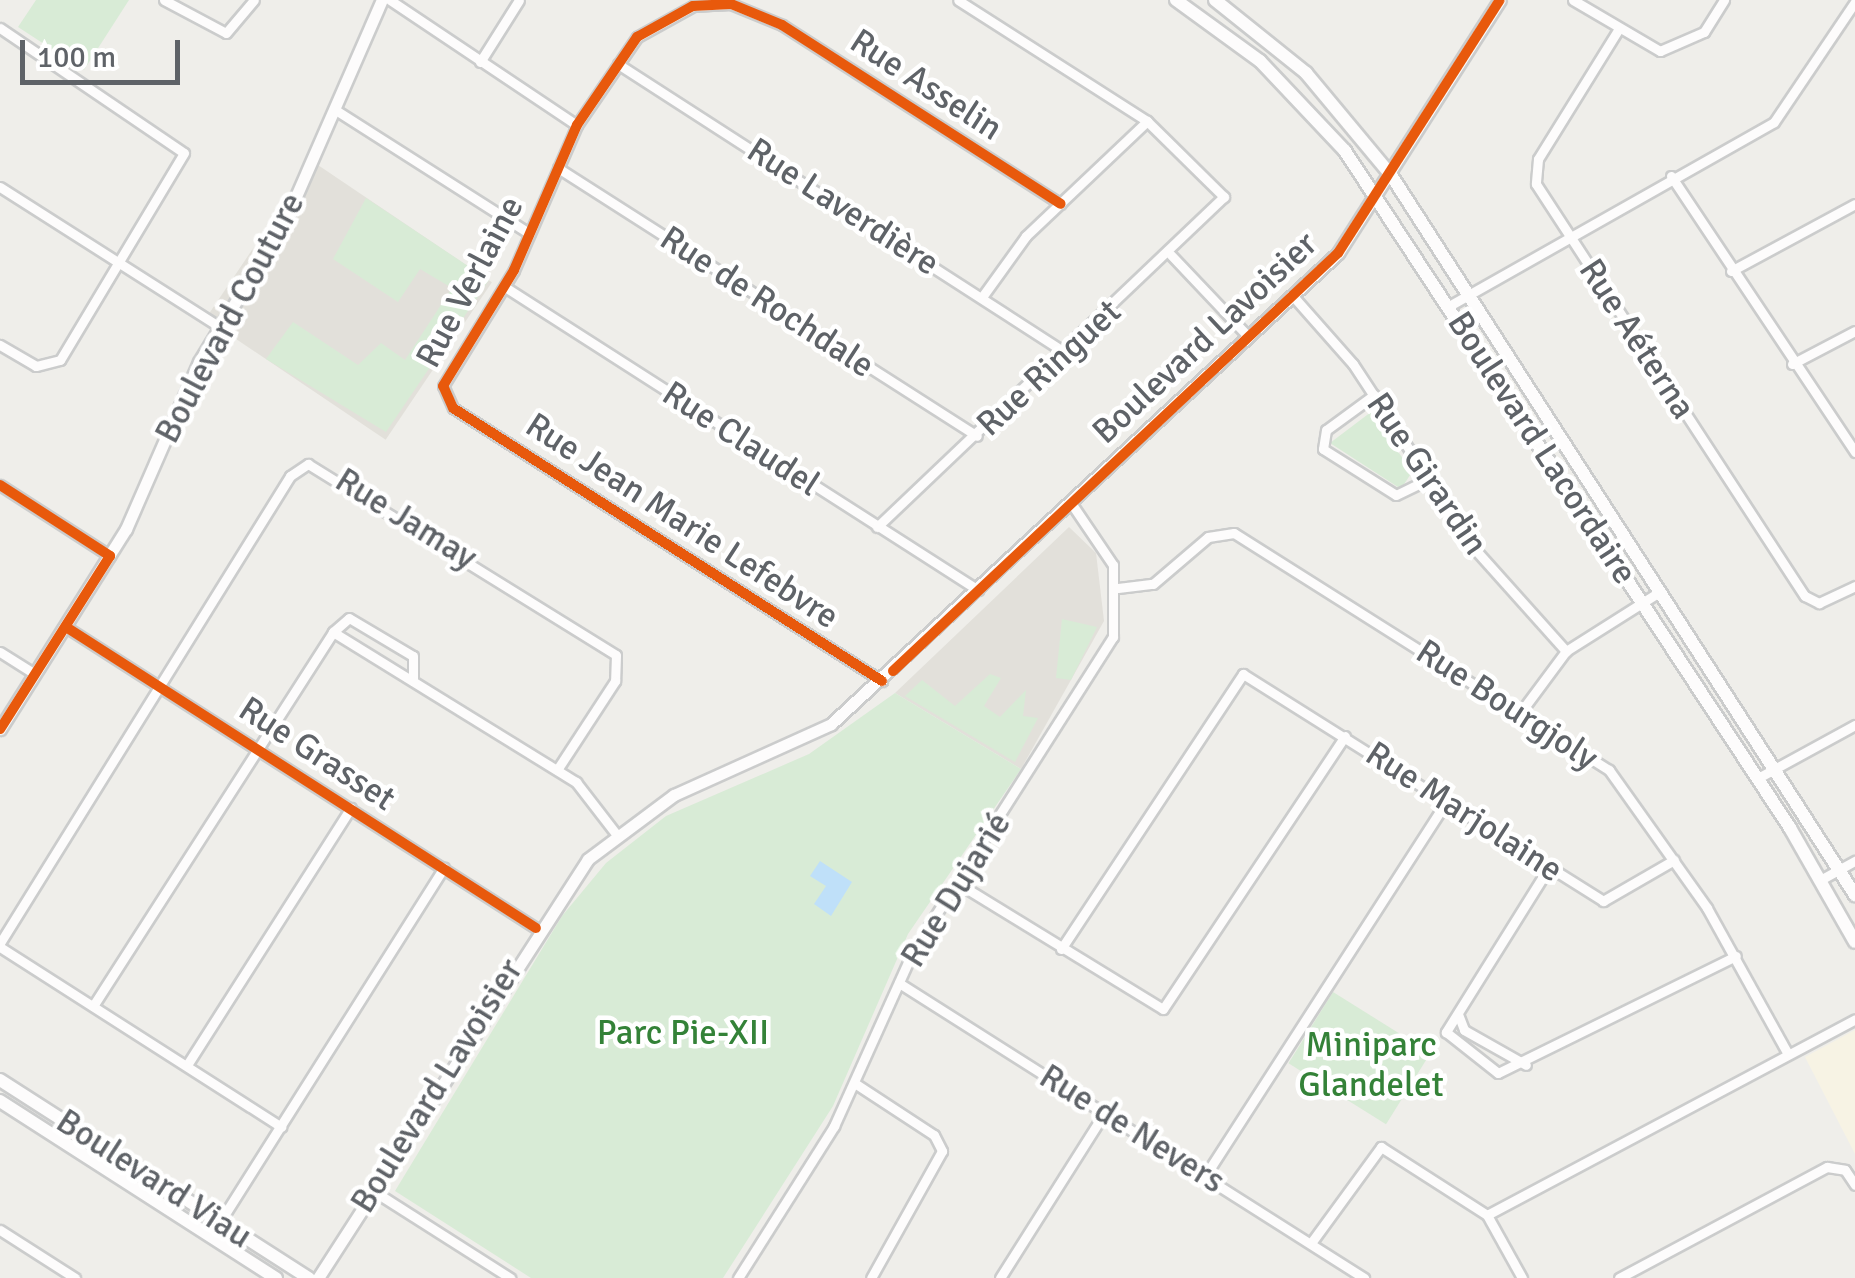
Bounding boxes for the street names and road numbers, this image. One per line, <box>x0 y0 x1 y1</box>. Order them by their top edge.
street label: Rue Asselin <box>842 20 1010 150</box>
street label: Rue Laverdière <box>739 129 947 285</box>
street label: Boulevard Couture <box>146 186 314 450</box>
street label: Rue Verlaine <box>407 189 533 375</box>
street label: Rue de Rochdale <box>652 217 882 387</box>
street label: Boulevard Lavoisier <box>1084 223 1326 453</box>
street label: Rue Aéterna <box>1570 251 1704 427</box>
street label: Rue Ringuet <box>968 291 1130 445</box>
street label: Boulevard Lacordaire <box>1438 304 1646 592</box>
street label: Rue Claudel <box>654 373 828 505</box>
street label: Rue Girardin <box>1357 385 1497 563</box>
street label: Rue Jean Marie Lefebvre <box>518 404 846 638</box>
street label: Rue Jamay <box>328 459 484 579</box>
street label: Rue Bourgjoly <box>1408 631 1606 779</box>
street label: Rue Grasset <box>231 688 403 820</box>
street label: Rue Marjolaine <box>1358 733 1570 891</box>
street label: Rue Dujarié <box>892 805 1020 975</box>
street label: Boulevard Lavoisier <box>342 951 532 1221</box>
street label: Rue de Nevers <box>1032 1055 1232 1203</box>
street label: Boulevard Viau <box>48 1100 260 1258</box>

